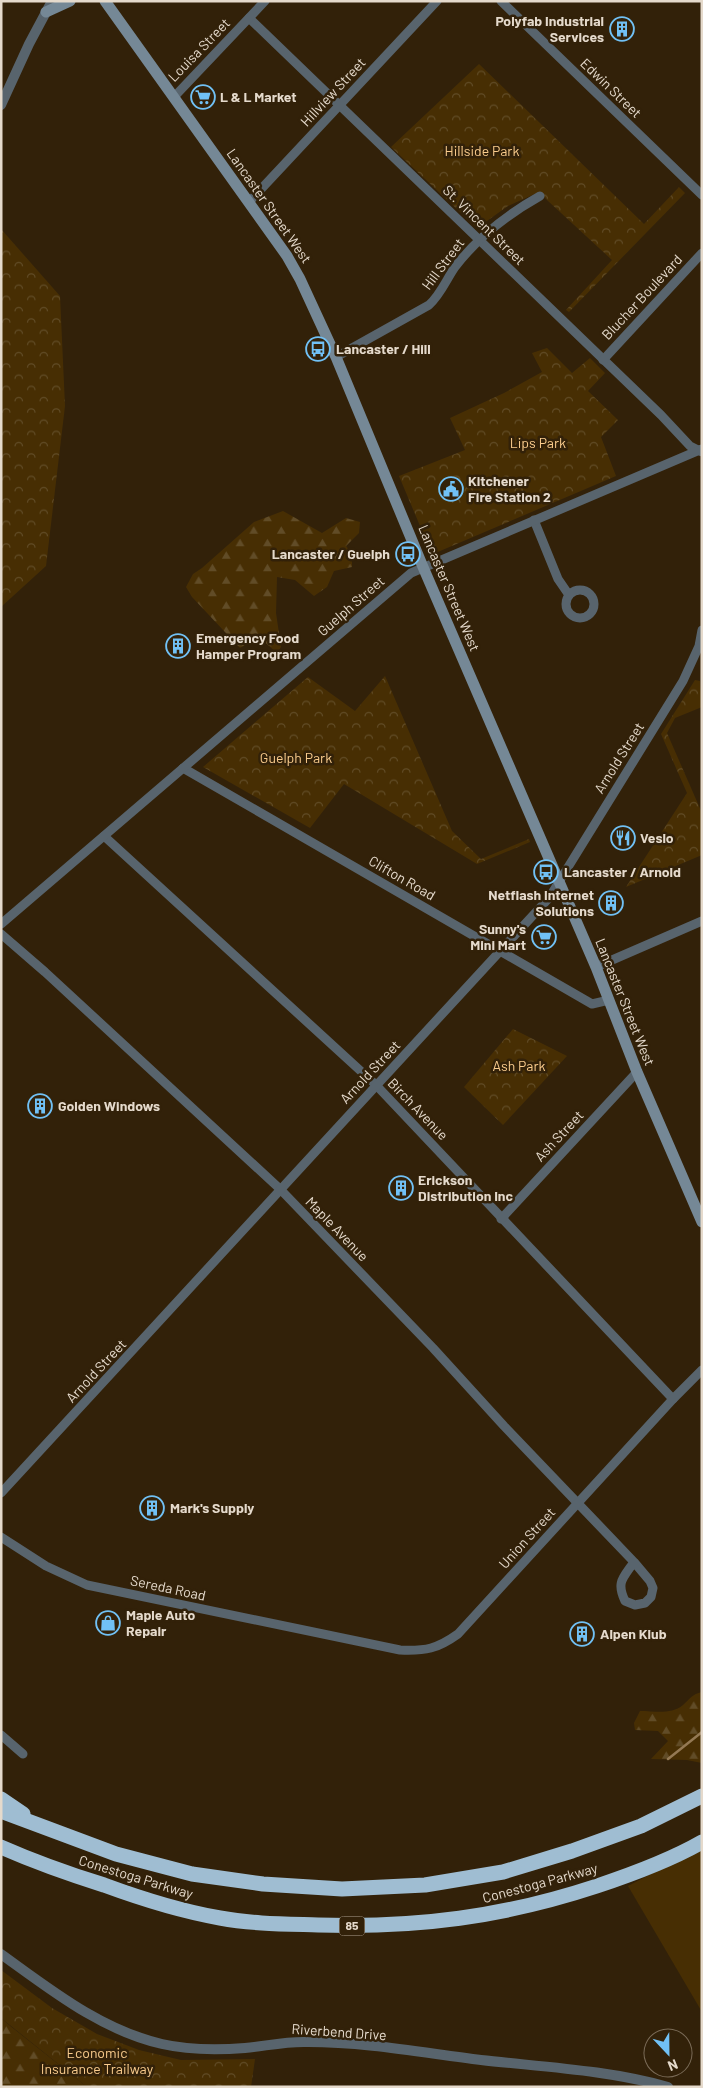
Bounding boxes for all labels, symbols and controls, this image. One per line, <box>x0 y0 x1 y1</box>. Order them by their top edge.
place label: Polyfab Industrial Services <box>495 12 604 45</box>
street label: Louisa Street <box>164 14 233 85</box>
building icon: Polyfab Industrial Services <box>609 16 635 42</box>
street label: Hillview Street <box>296 54 369 130</box>
street label: Edwin Street <box>577 54 645 121</box>
supermarket icon: L & L Market <box>190 84 216 110</box>
place label: L & L Market <box>220 88 297 105</box>
park label: Hillside Park <box>445 142 519 159</box>
street label: Lancaster Street West <box>224 145 315 266</box>
street label: St. Vincent Street <box>440 181 529 268</box>
street label: Hill Street <box>418 235 467 293</box>
street label: Blucher Boulevard <box>598 251 685 343</box>
bus stop icon: Lancaster / Hill <box>305 336 331 362</box>
place label: Lancaster / Hill <box>336 340 431 357</box>
park label: Lips Park <box>510 434 566 451</box>
place label: Kitchener Fire Station 2 <box>468 472 551 505</box>
public building icon: Kitchener Fire Station 2 <box>438 476 464 502</box>
street label: Lancaster Street West <box>415 522 484 654</box>
bus stop icon: Lancaster / Guelph <box>395 541 421 567</box>
place label: Lancaster / Guelph <box>272 545 390 562</box>
street label: Guelph Street <box>314 572 388 639</box>
place label: Emergency Food Hamper Program <box>196 629 301 662</box>
building icon: Emergency Food Hamper Program <box>165 633 191 659</box>
street label: Arnold Street <box>590 719 647 796</box>
park label: Guelph Park <box>260 749 332 766</box>
restaurant icon: Veslo <box>610 825 636 851</box>
place label: Veslo <box>640 829 674 846</box>
street label: Clifton Road <box>366 852 439 903</box>
bus stop icon: Lancaster / Arnold <box>533 859 559 885</box>
place label: Lancaster / Arnold <box>564 863 681 880</box>
place label: Netflash Internet Solutions <box>488 886 594 919</box>
building icon: Netflash Internet Solutions <box>598 890 624 916</box>
place label: Sunny's Mini Mart <box>470 920 526 953</box>
supermarket icon: Sunny's Mini Mart <box>531 924 557 950</box>
street label: Lancaster Street West <box>592 936 659 1068</box>
street label: Arnold Street <box>336 1036 403 1107</box>
park label: Ash Park <box>492 1057 546 1074</box>
street label: Birch Avenue <box>385 1074 452 1143</box>
building icon: Golden Windows <box>27 1093 53 1119</box>
place label: Golden Windows <box>58 1097 160 1114</box>
street label: Ash Street <box>531 1107 587 1165</box>
place label: Erickson Distribution Inc <box>418 1171 513 1204</box>
building icon: Erickson Distribution Inc <box>388 1175 414 1201</box>
street label: Maple Avenue <box>302 1193 372 1264</box>
street label: Arnold Street <box>62 1335 129 1406</box>
building icon: Mark's Supply <box>139 1495 165 1521</box>
place label: Mark's Supply <box>170 1499 254 1516</box>
street label: Union Street <box>495 1504 559 1572</box>
street label: Sereda Road <box>129 1571 207 1604</box>
place label: Maple Auto Repair <box>126 1606 195 1639</box>
shop icon: Maple Auto Repair <box>95 1610 121 1636</box>
building icon: Alpen Klub <box>569 1621 595 1647</box>
place label: Alpen Klub <box>600 1625 667 1642</box>
street label: Conestoga Parkway <box>77 1851 196 1902</box>
street label: Conestoga Parkway <box>480 1859 600 1906</box>
road number: 85 <box>340 1916 364 1935</box>
street label: Riverbend Drive <box>291 2020 387 2043</box>
north arrow <box>643 2028 693 2078</box>
park label: Economic Insurance Trailway <box>41 2044 154 2077</box>
text: N <box>666 2056 681 2075</box>

